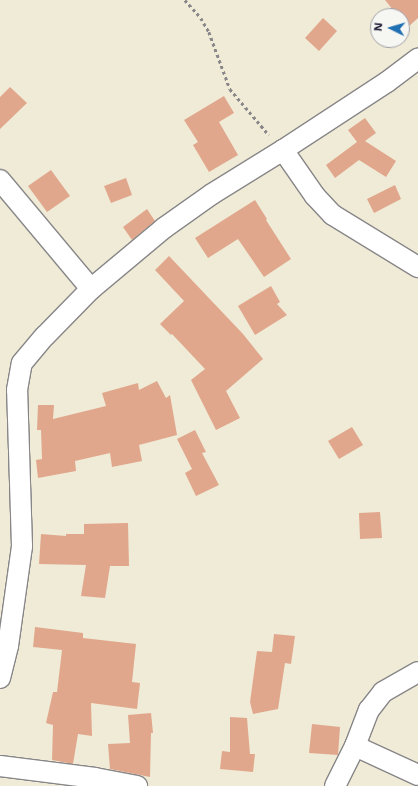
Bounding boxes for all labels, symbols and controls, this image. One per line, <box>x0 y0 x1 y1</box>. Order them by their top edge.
north arrow <box>370 8 410 48</box>
text: N <box>371 22 386 32</box>

